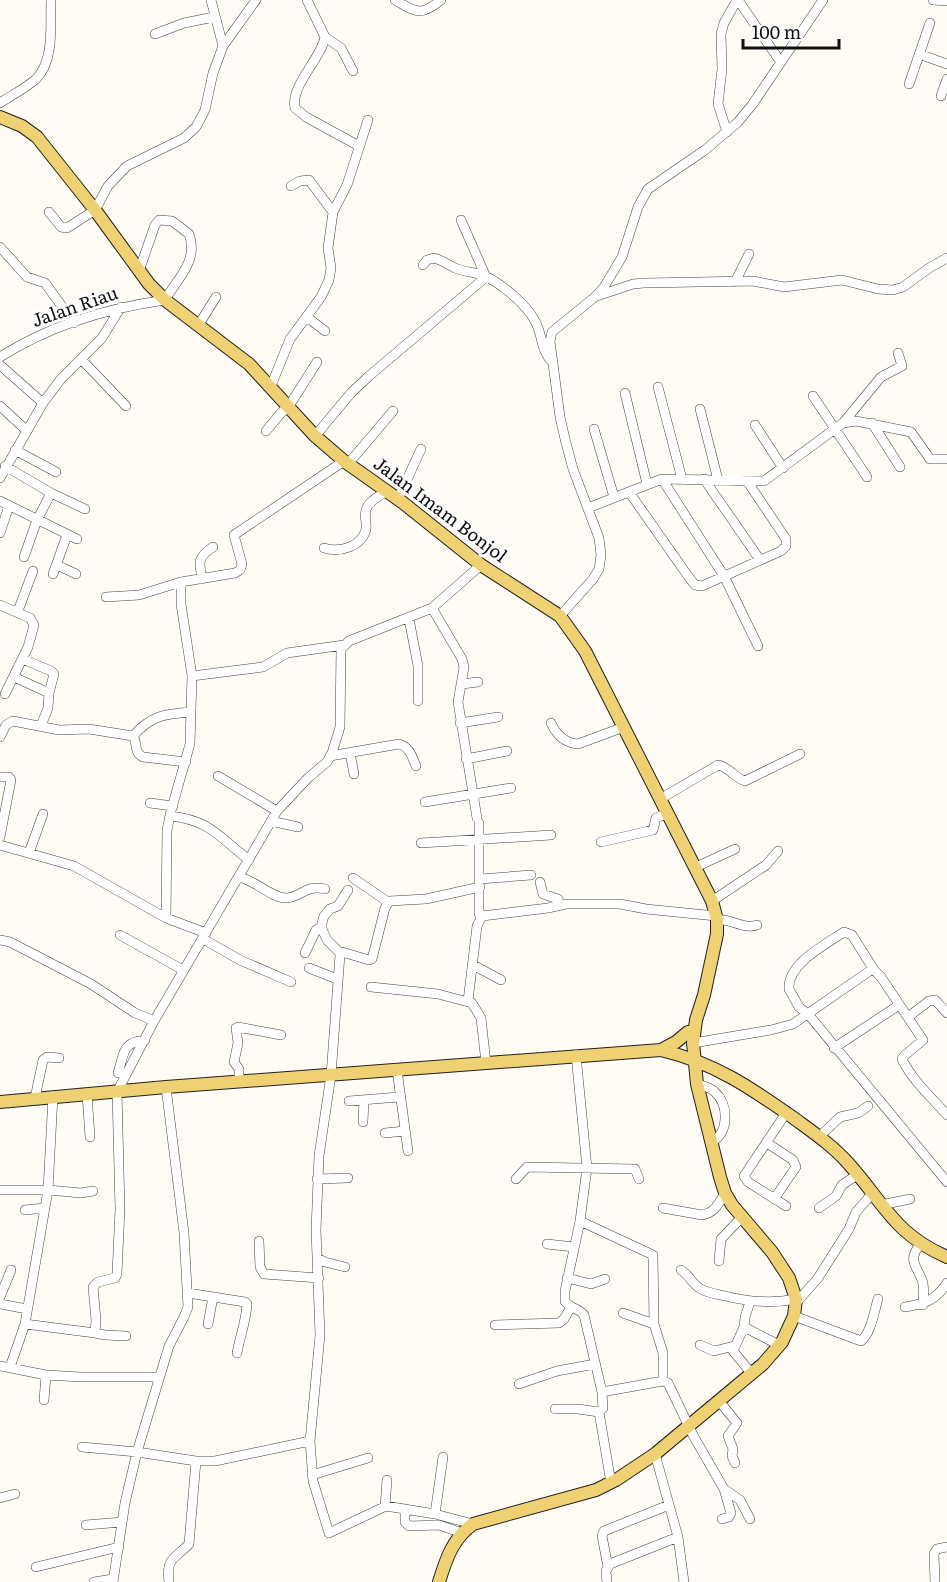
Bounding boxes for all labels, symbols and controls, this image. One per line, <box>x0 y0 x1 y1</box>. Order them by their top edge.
scale bar <box>743 12 839 50</box>
text: 100 m <box>752 18 801 45</box>
street label: Jalan Riau <box>28 278 121 333</box>
street label: Jalan Imam Bonjol <box>368 449 513 568</box>

